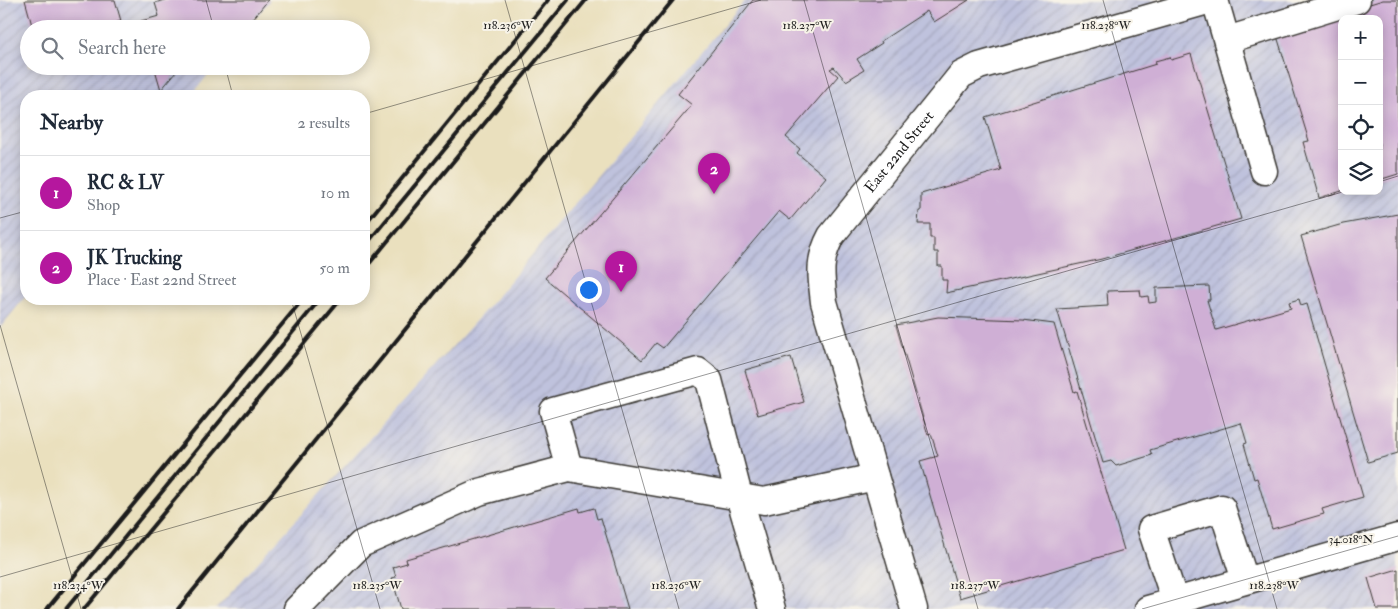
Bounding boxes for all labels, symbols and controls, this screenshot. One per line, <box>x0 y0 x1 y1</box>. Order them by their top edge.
map controls <box>1338 15 1383 195</box>
button: + <box>1338 15 1383 60</box>
text: 118.236°W <box>483 18 534 33</box>
text: 118.237°W <box>782 18 832 33</box>
text: 118.238°W <box>1081 18 1131 33</box>
search box <box>20 20 370 75</box>
icon: search <box>38 34 66 62</box>
text: Search here <box>78 36 166 60</box>
button: − <box>1338 60 1383 105</box>
button: locate <box>1338 105 1383 150</box>
street label: East 22nd Street <box>861 107 938 197</box>
text: Nearby <box>40 109 103 136</box>
text: 2 results <box>297 113 350 133</box>
button: layers <box>1338 150 1383 195</box>
pin: 2 <box>698 153 730 194</box>
text: RC & LV <box>87 171 164 195</box>
text: 1 <box>53 183 59 203</box>
text: 10 m <box>320 183 350 203</box>
text: Shop <box>87 195 120 215</box>
text: JK Trucking <box>87 246 182 270</box>
pin: 1 <box>605 251 637 292</box>
text: 2 <box>52 258 60 278</box>
text: 50 m <box>319 258 350 278</box>
text: Place · East 22nd Street <box>87 270 236 290</box>
your location <box>576 277 602 303</box>
text: 34.018°N <box>1329 532 1374 547</box>
text: 118.234°W <box>53 578 104 593</box>
text: 118.235°W <box>353 578 402 593</box>
text: 118.236°W <box>651 578 702 593</box>
text: 118.237°W <box>950 578 1000 593</box>
text: 118.238°W <box>1249 578 1299 593</box>

